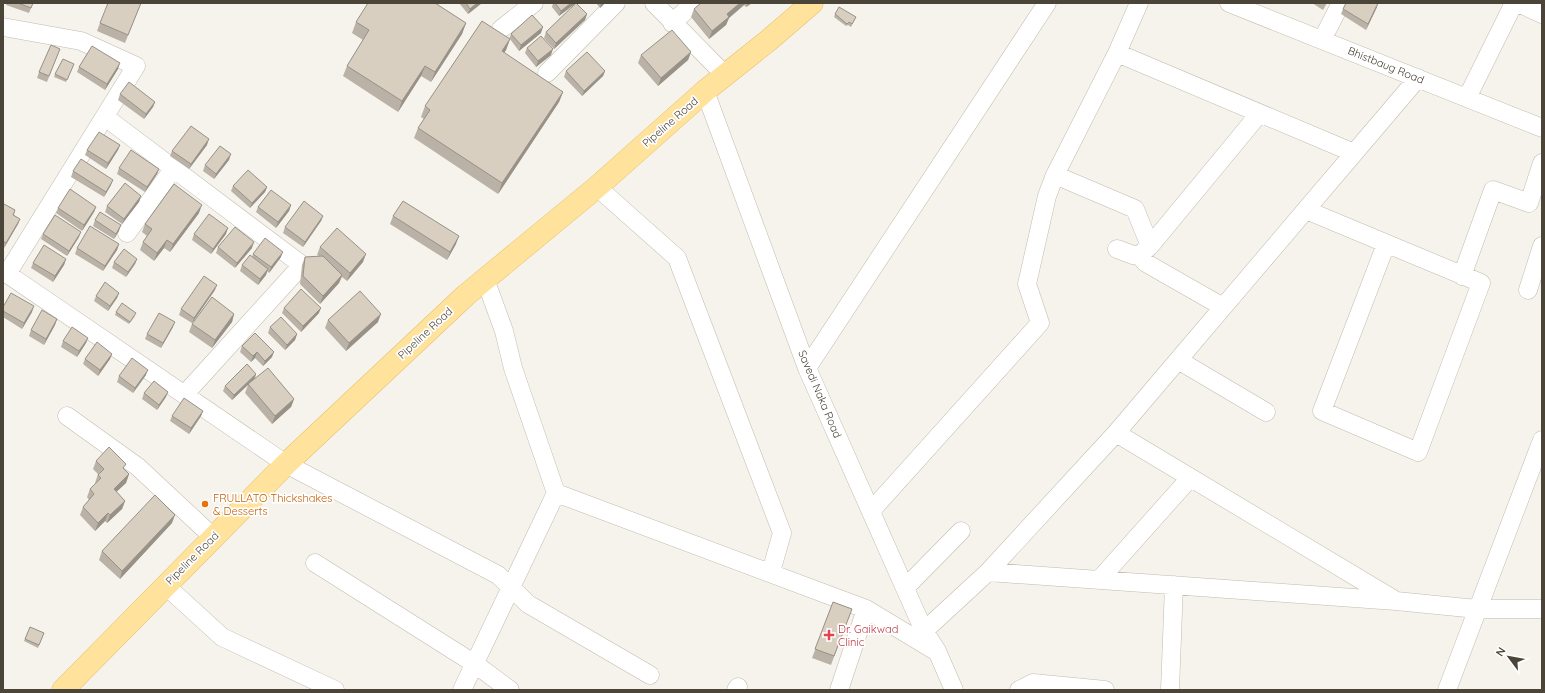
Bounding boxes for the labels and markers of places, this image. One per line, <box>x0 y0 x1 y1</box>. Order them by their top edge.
place label: FRULLATO Thickshakes & Desserts <box>213 491 332 518</box>
marker: FRULLATO Thickshakes & Desserts <box>200 499 210 509</box>
place label: Dr. Gaikwad Clinic <box>838 622 898 649</box>
marker: Dr. Gaikwad Clinic <box>823 629 835 641</box>

